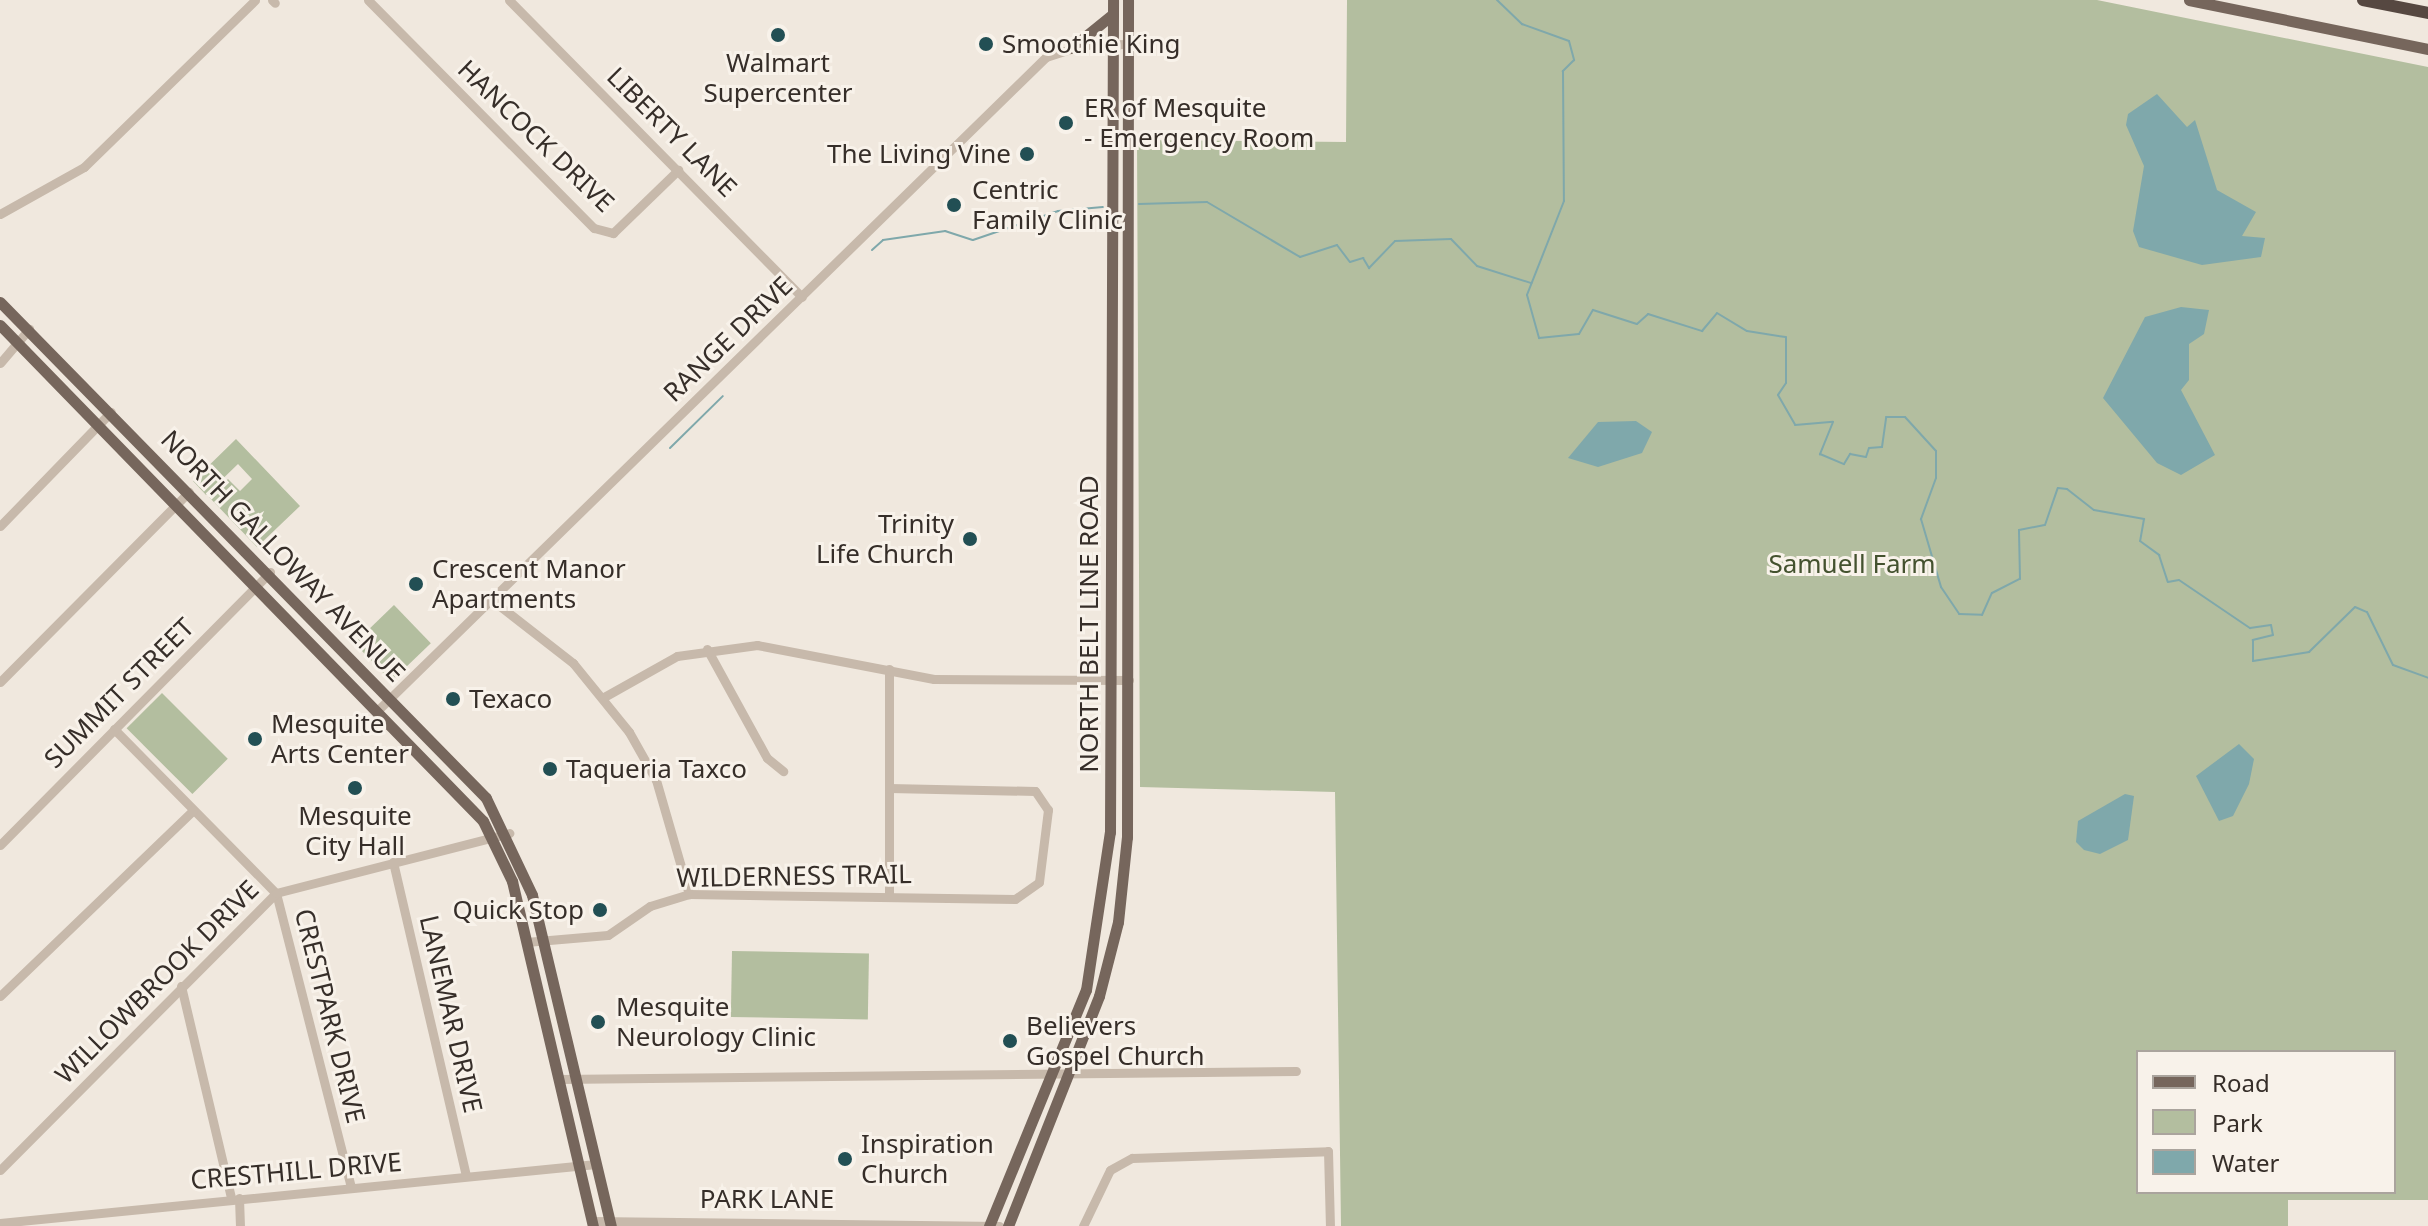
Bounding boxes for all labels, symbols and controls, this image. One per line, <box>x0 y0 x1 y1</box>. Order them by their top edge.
marker: Walmart Supercenter <box>769 26 787 44</box>
place label: Smoothie King <box>1002 28 1180 60</box>
marker: Smoothie King <box>977 35 995 53</box>
place label: Walmart Supercenter <box>703 47 853 108</box>
street label: HANCOCK DRIVE <box>451 54 621 218</box>
street label: LIBERTY LANE <box>601 61 743 203</box>
place label: ER of Mesquite - Emergency Room <box>1084 92 1314 154</box>
marker: ER of Mesquite - Emergency Room <box>1055 112 1077 134</box>
place label: The Living Vine <box>827 138 1011 170</box>
marker: The Living Vine <box>1018 145 1036 163</box>
place label: Centric Family Clinic <box>972 174 1123 236</box>
marker: Centric Family Clinic <box>943 194 965 216</box>
street label: RANGE DRIVE <box>657 270 799 408</box>
street label: NORTH GALLOWAY AVENUE <box>155 424 411 688</box>
street label: NORTH BELT LINE ROAD <box>1073 475 1105 773</box>
place label: Trinity Life Church <box>816 508 954 570</box>
marker: Trinity Life Church <box>961 530 979 548</box>
park label: Samuell Farm <box>1768 548 1936 580</box>
place label: Crescent Manor Apartments <box>432 553 626 614</box>
marker: Crescent Manor Apartments <box>407 575 425 593</box>
street label: SUMMIT STREET <box>38 612 200 774</box>
place label: Texaco <box>469 683 552 715</box>
marker: Texaco <box>444 690 462 708</box>
place label: Mesquite Arts Center <box>271 708 409 770</box>
marker: Mesquite Arts Center <box>246 730 264 748</box>
place label: Taqueria Taxco <box>566 753 747 785</box>
marker: Taqueria Taxco <box>541 760 559 778</box>
marker: Mesquite City Hall <box>346 779 364 797</box>
place label: Mesquite City Hall <box>298 800 412 862</box>
street label: WILDERNESS TRAIL <box>676 858 912 894</box>
street label: WILLOWBROOK DRIVE <box>49 874 265 1090</box>
place label: Quick Stop <box>452 894 584 926</box>
marker: Quick Stop <box>591 901 609 919</box>
street label: CRESTPARK DRIVE <box>288 906 372 1126</box>
street label: LANEMAR DRIVE <box>413 912 489 1116</box>
place label: Mesquite Neurology Clinic <box>616 991 816 1052</box>
place label: Believers Gospel Church <box>1026 1010 1205 1072</box>
marker: Mesquite Neurology Clinic <box>587 1011 609 1033</box>
marker: Believers Gospel Church <box>1001 1032 1019 1050</box>
legend <box>2136 1050 2396 1194</box>
text: Road <box>2212 1066 2270 1099</box>
text: Park <box>2212 1106 2263 1139</box>
place label: Inspiration Church <box>861 1128 994 1190</box>
street label: CRESTHILL DRIVE <box>189 1146 403 1196</box>
text: Water <box>2212 1146 2279 1179</box>
marker: Inspiration Church <box>836 1150 854 1168</box>
street label: PARK LANE <box>700 1183 834 1215</box>

